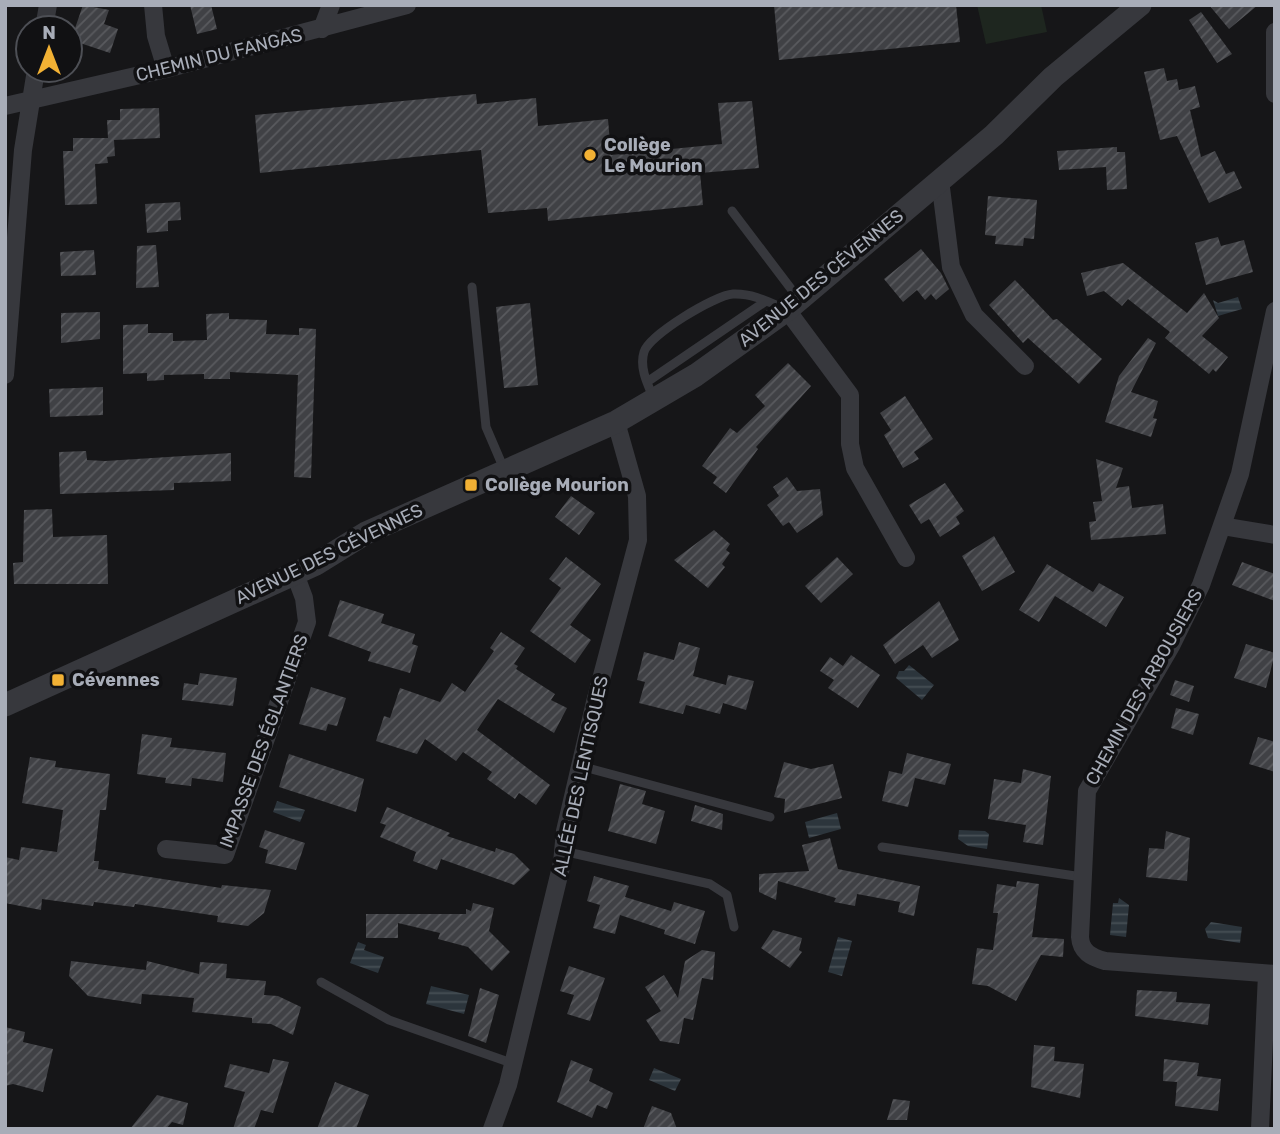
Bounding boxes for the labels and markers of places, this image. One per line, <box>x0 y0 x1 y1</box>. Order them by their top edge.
place label: Collège Le Mourion <box>604 134 703 177</box>
marker: Collège Le Mourion <box>582 147 598 163</box>
place label: Collège Mourion <box>485 474 629 496</box>
marker: Collège Mourion <box>463 477 479 493</box>
place label: Cévennes <box>72 669 160 691</box>
marker: Cévennes <box>50 672 66 688</box>

